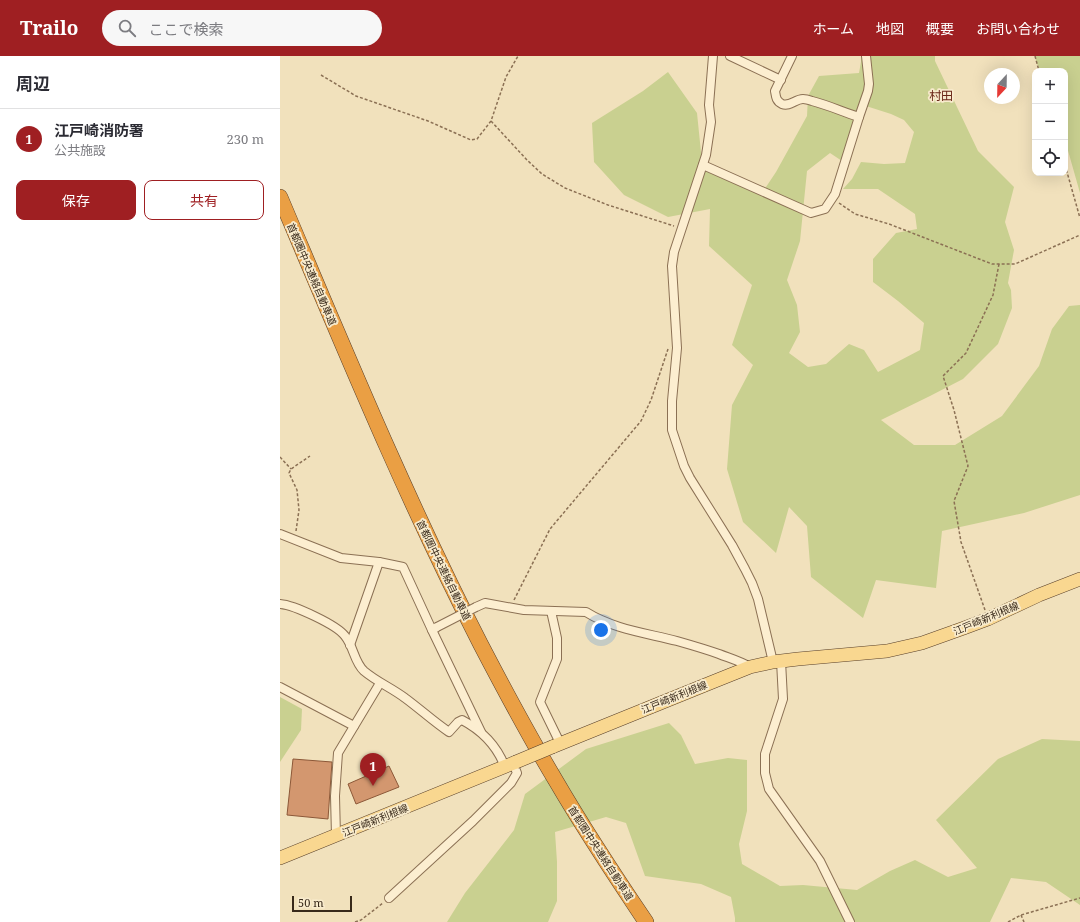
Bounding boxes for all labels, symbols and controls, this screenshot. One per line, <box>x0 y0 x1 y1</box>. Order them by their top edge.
search box <box>102 10 382 46</box>
text: Trailo <box>20 15 78 41</box>
icon: search <box>116 17 138 39</box>
text: ここで検索 <box>148 19 223 39</box>
text: ホーム <box>812 19 854 38</box>
text: 地図 <box>876 19 904 38</box>
text: 概要 <box>926 19 954 38</box>
text: お問い合わせ <box>976 19 1060 38</box>
north arrow <box>984 68 1020 104</box>
map controls <box>1032 68 1068 176</box>
button: + <box>1032 68 1068 104</box>
text: 周辺 <box>16 72 50 95</box>
district label: 村田 <box>929 87 953 104</box>
button: − <box>1032 104 1068 140</box>
text: 江戸崎消防署 <box>54 120 144 140</box>
text: 1 <box>25 130 33 148</box>
text: 230 m <box>227 130 264 148</box>
button: locate <box>1032 140 1068 176</box>
text: 公共施設 <box>54 141 106 159</box>
button: 保存 <box>16 180 136 220</box>
button: 共有 <box>144 180 264 220</box>
street label: 首都圏中央連絡自動車道 <box>284 221 340 327</box>
street label: 首都圏中央連絡自動車道 <box>414 517 474 623</box>
street label: 江戸崎新利根線 <box>951 598 1021 638</box>
your location <box>591 620 611 640</box>
street label: 江戸崎新利根線 <box>639 677 709 717</box>
pin: 1 <box>360 753 386 786</box>
street label: 江戸崎新利根線 <box>340 800 410 840</box>
street label: 首都圏中央連絡自動車道 <box>565 803 637 903</box>
scale bar <box>292 894 352 913</box>
text: 50 m <box>298 895 324 910</box>

